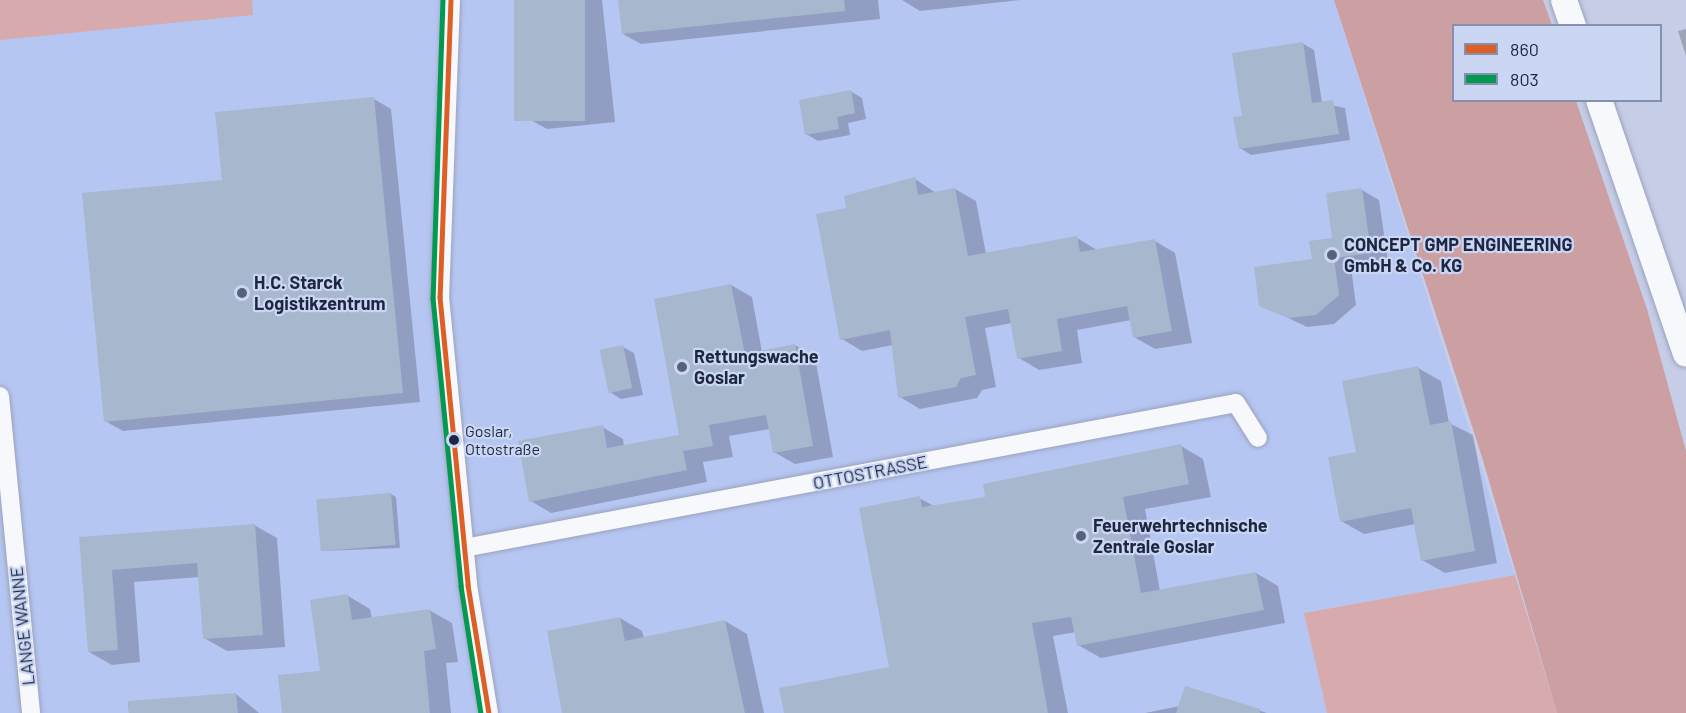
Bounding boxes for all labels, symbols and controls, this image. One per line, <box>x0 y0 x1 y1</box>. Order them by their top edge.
legend <box>1452 24 1662 102</box>
text: 860 <box>1510 38 1539 60</box>
text: 803 <box>1510 68 1539 90</box>
place label: CONCEPT GMP ENGINEERING GmbH & Co. KG <box>1344 234 1573 276</box>
marker: CONCEPT GMP ENGINEERING GmbH & Co. KG <box>1325 248 1339 262</box>
place label: H.C. Starck Logistikzentrum <box>254 272 385 314</box>
marker: H.C. Starck Logistikzentrum <box>235 286 249 300</box>
place label: Rettungswache Goslar <box>694 346 819 388</box>
marker: Rettungswache Goslar <box>675 360 689 374</box>
place label: Goslar, Ottostraße <box>465 421 540 459</box>
marker: Goslar, Ottostraße <box>448 434 460 446</box>
street label: OTTOSTRASSE <box>811 450 929 494</box>
place label: Feuerwehrtechnische Zentrale Goslar <box>1093 515 1268 558</box>
marker: Feuerwehrtechnische Zentrale Goslar <box>1074 529 1088 543</box>
street label: LANGE WANNE <box>5 566 39 686</box>

